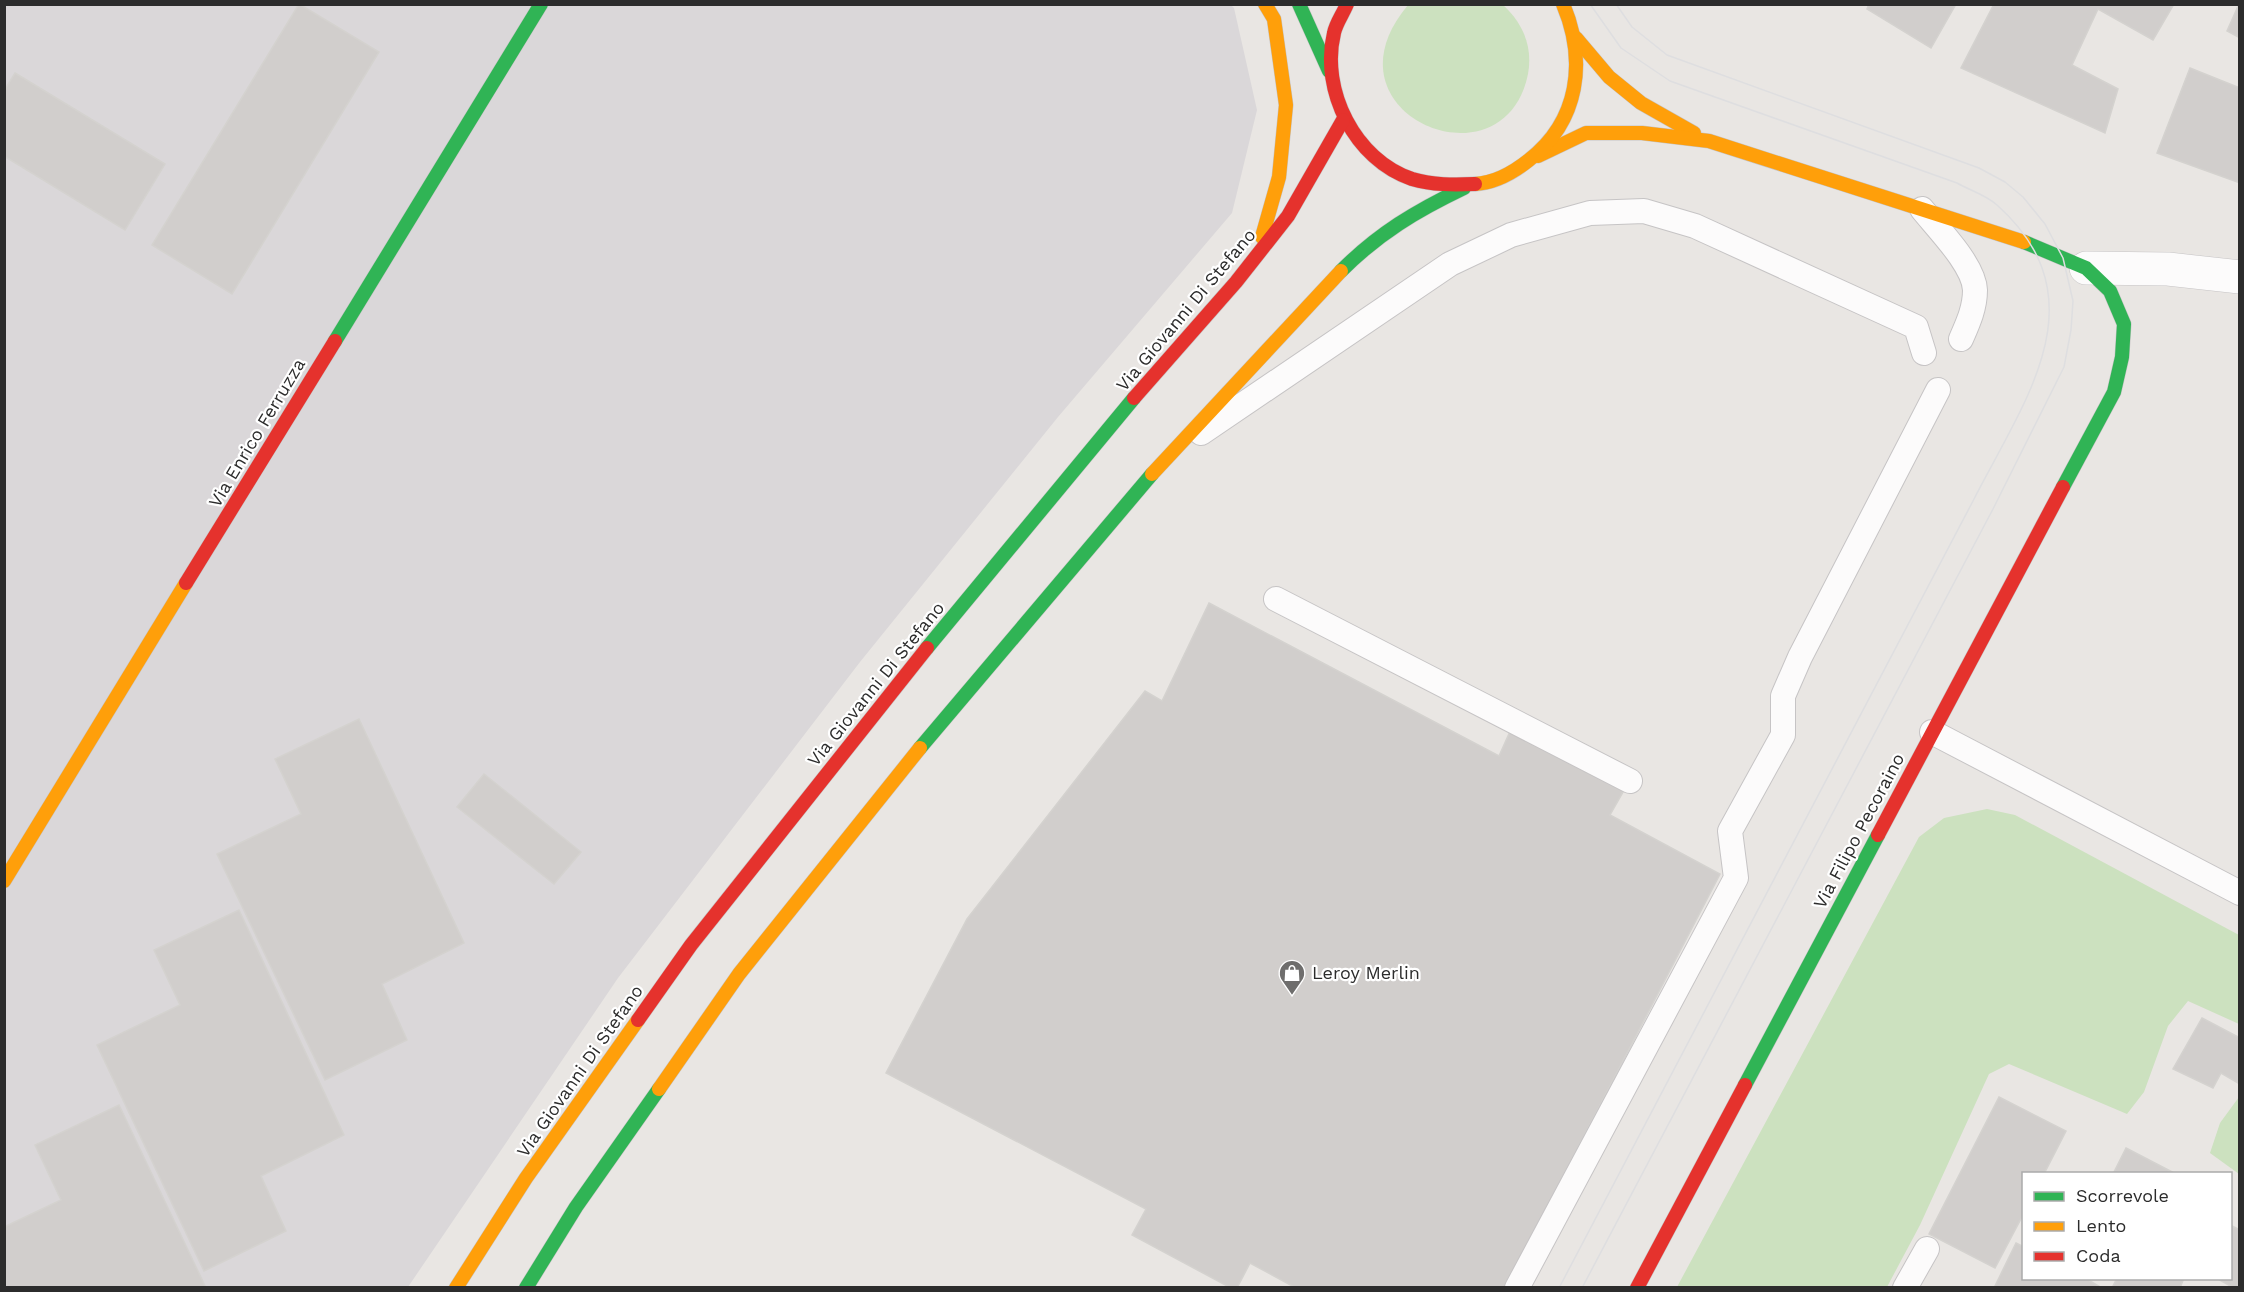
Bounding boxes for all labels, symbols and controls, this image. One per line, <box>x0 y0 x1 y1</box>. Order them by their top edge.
street label: Via Giovanni Di Stefano <box>1112 224 1260 395</box>
street label: Via Enrico Ferruzza <box>204 355 309 511</box>
street label: Via Giovanni Di Stefano <box>803 597 948 770</box>
street label: Via Filipo Pecoraino <box>1809 750 1908 912</box>
shop icon: Leroy Merlin <box>1277 958 1307 996</box>
place label: Leroy Merlin <box>1312 962 1420 983</box>
street label: Via Giovanni Di Stefano <box>512 981 647 1161</box>
legend <box>2022 1172 2232 1280</box>
text: Scorrevole <box>2076 1185 2169 1206</box>
text: Lento <box>2076 1215 2126 1236</box>
text: Coda <box>2076 1245 2121 1266</box>

